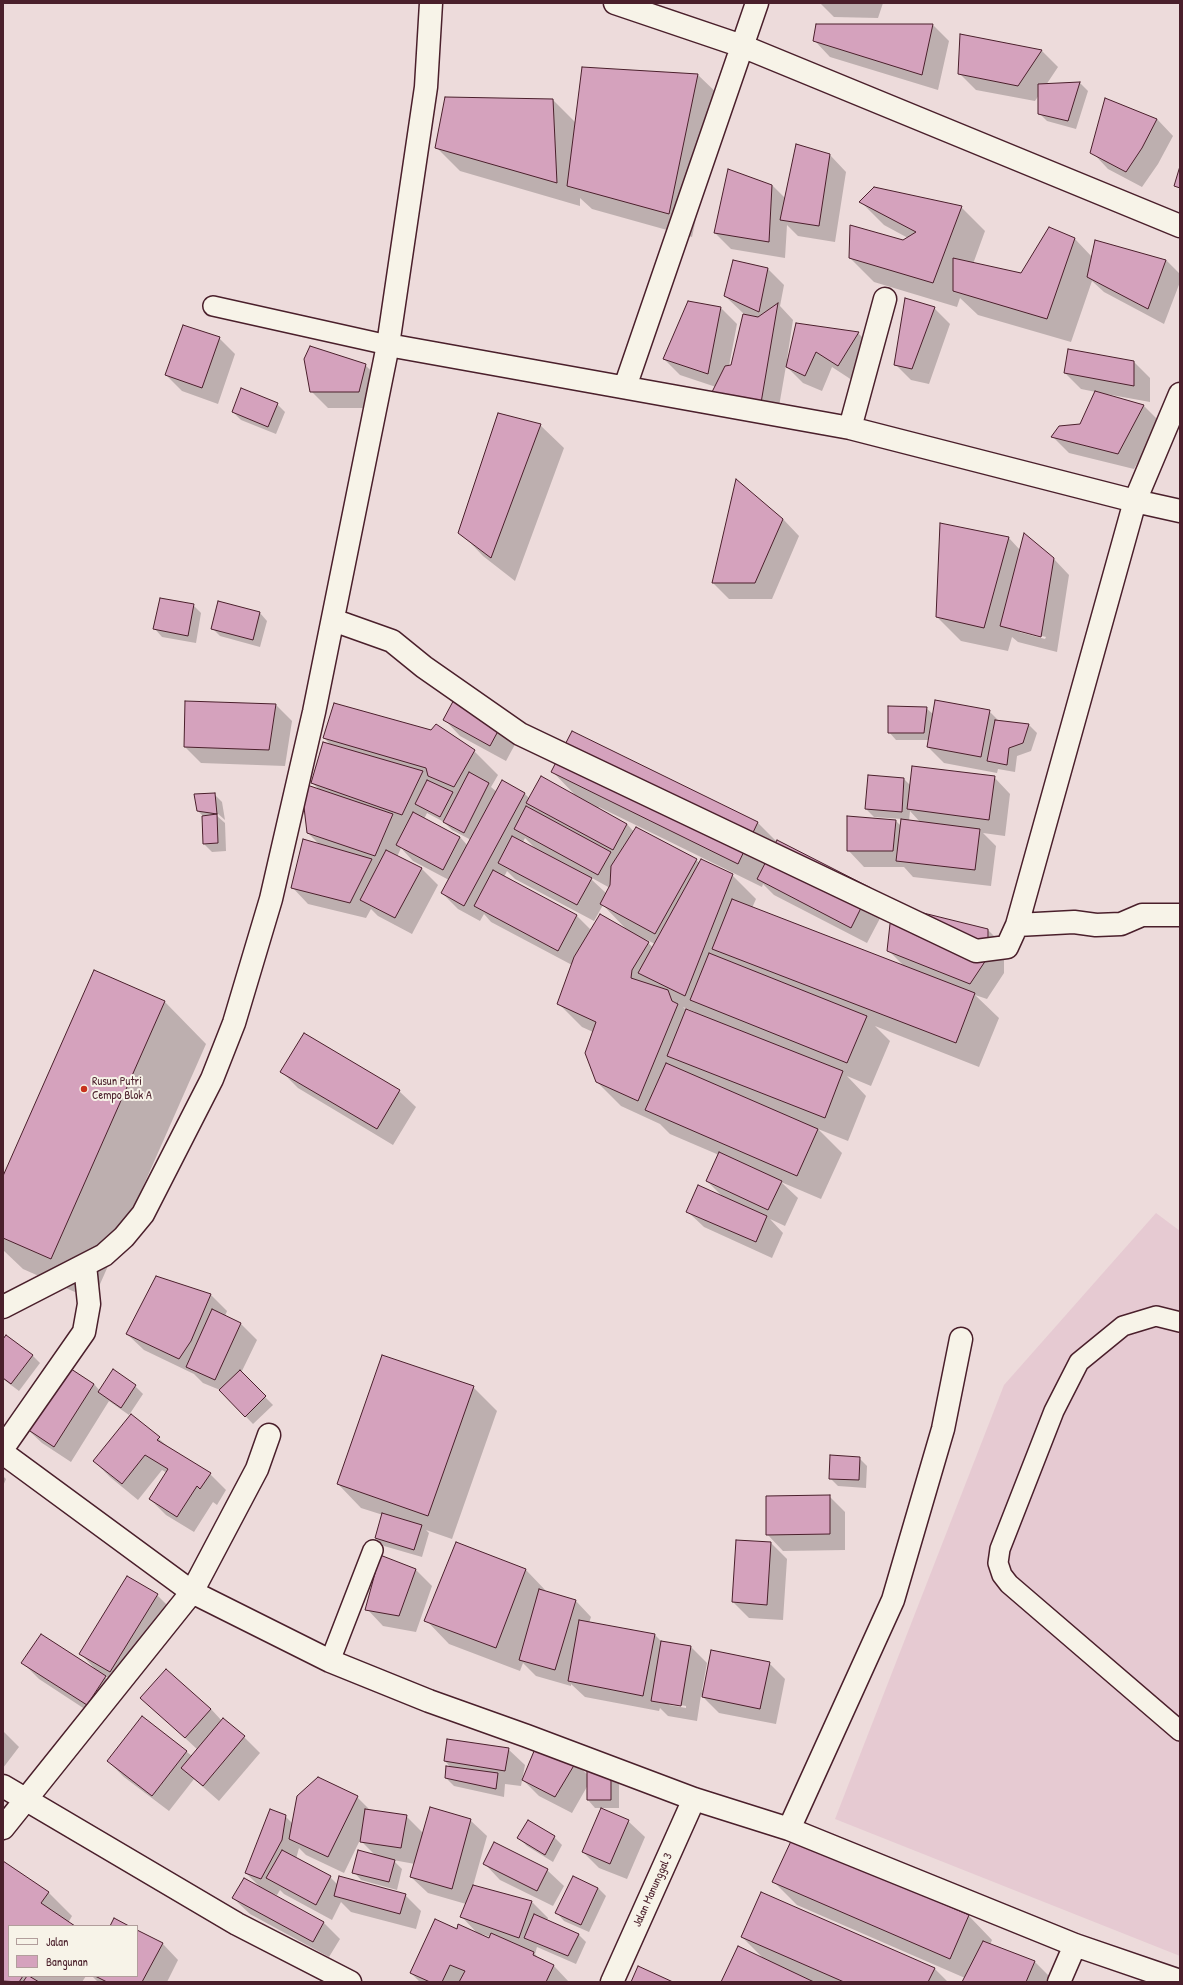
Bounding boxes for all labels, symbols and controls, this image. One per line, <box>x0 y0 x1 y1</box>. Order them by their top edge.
place label: Rusun Putri Cempo Blok A <box>92 1075 152 1103</box>
marker: Rusun Putri Cempo Blok A <box>79 1084 89 1094</box>
street label: Jalan Manunggal 3 <box>630 1851 676 1929</box>
legend <box>8 1925 138 1977</box>
text: Jalan <box>46 1933 68 1950</box>
text: Bangunan <box>46 1953 88 1970</box>

